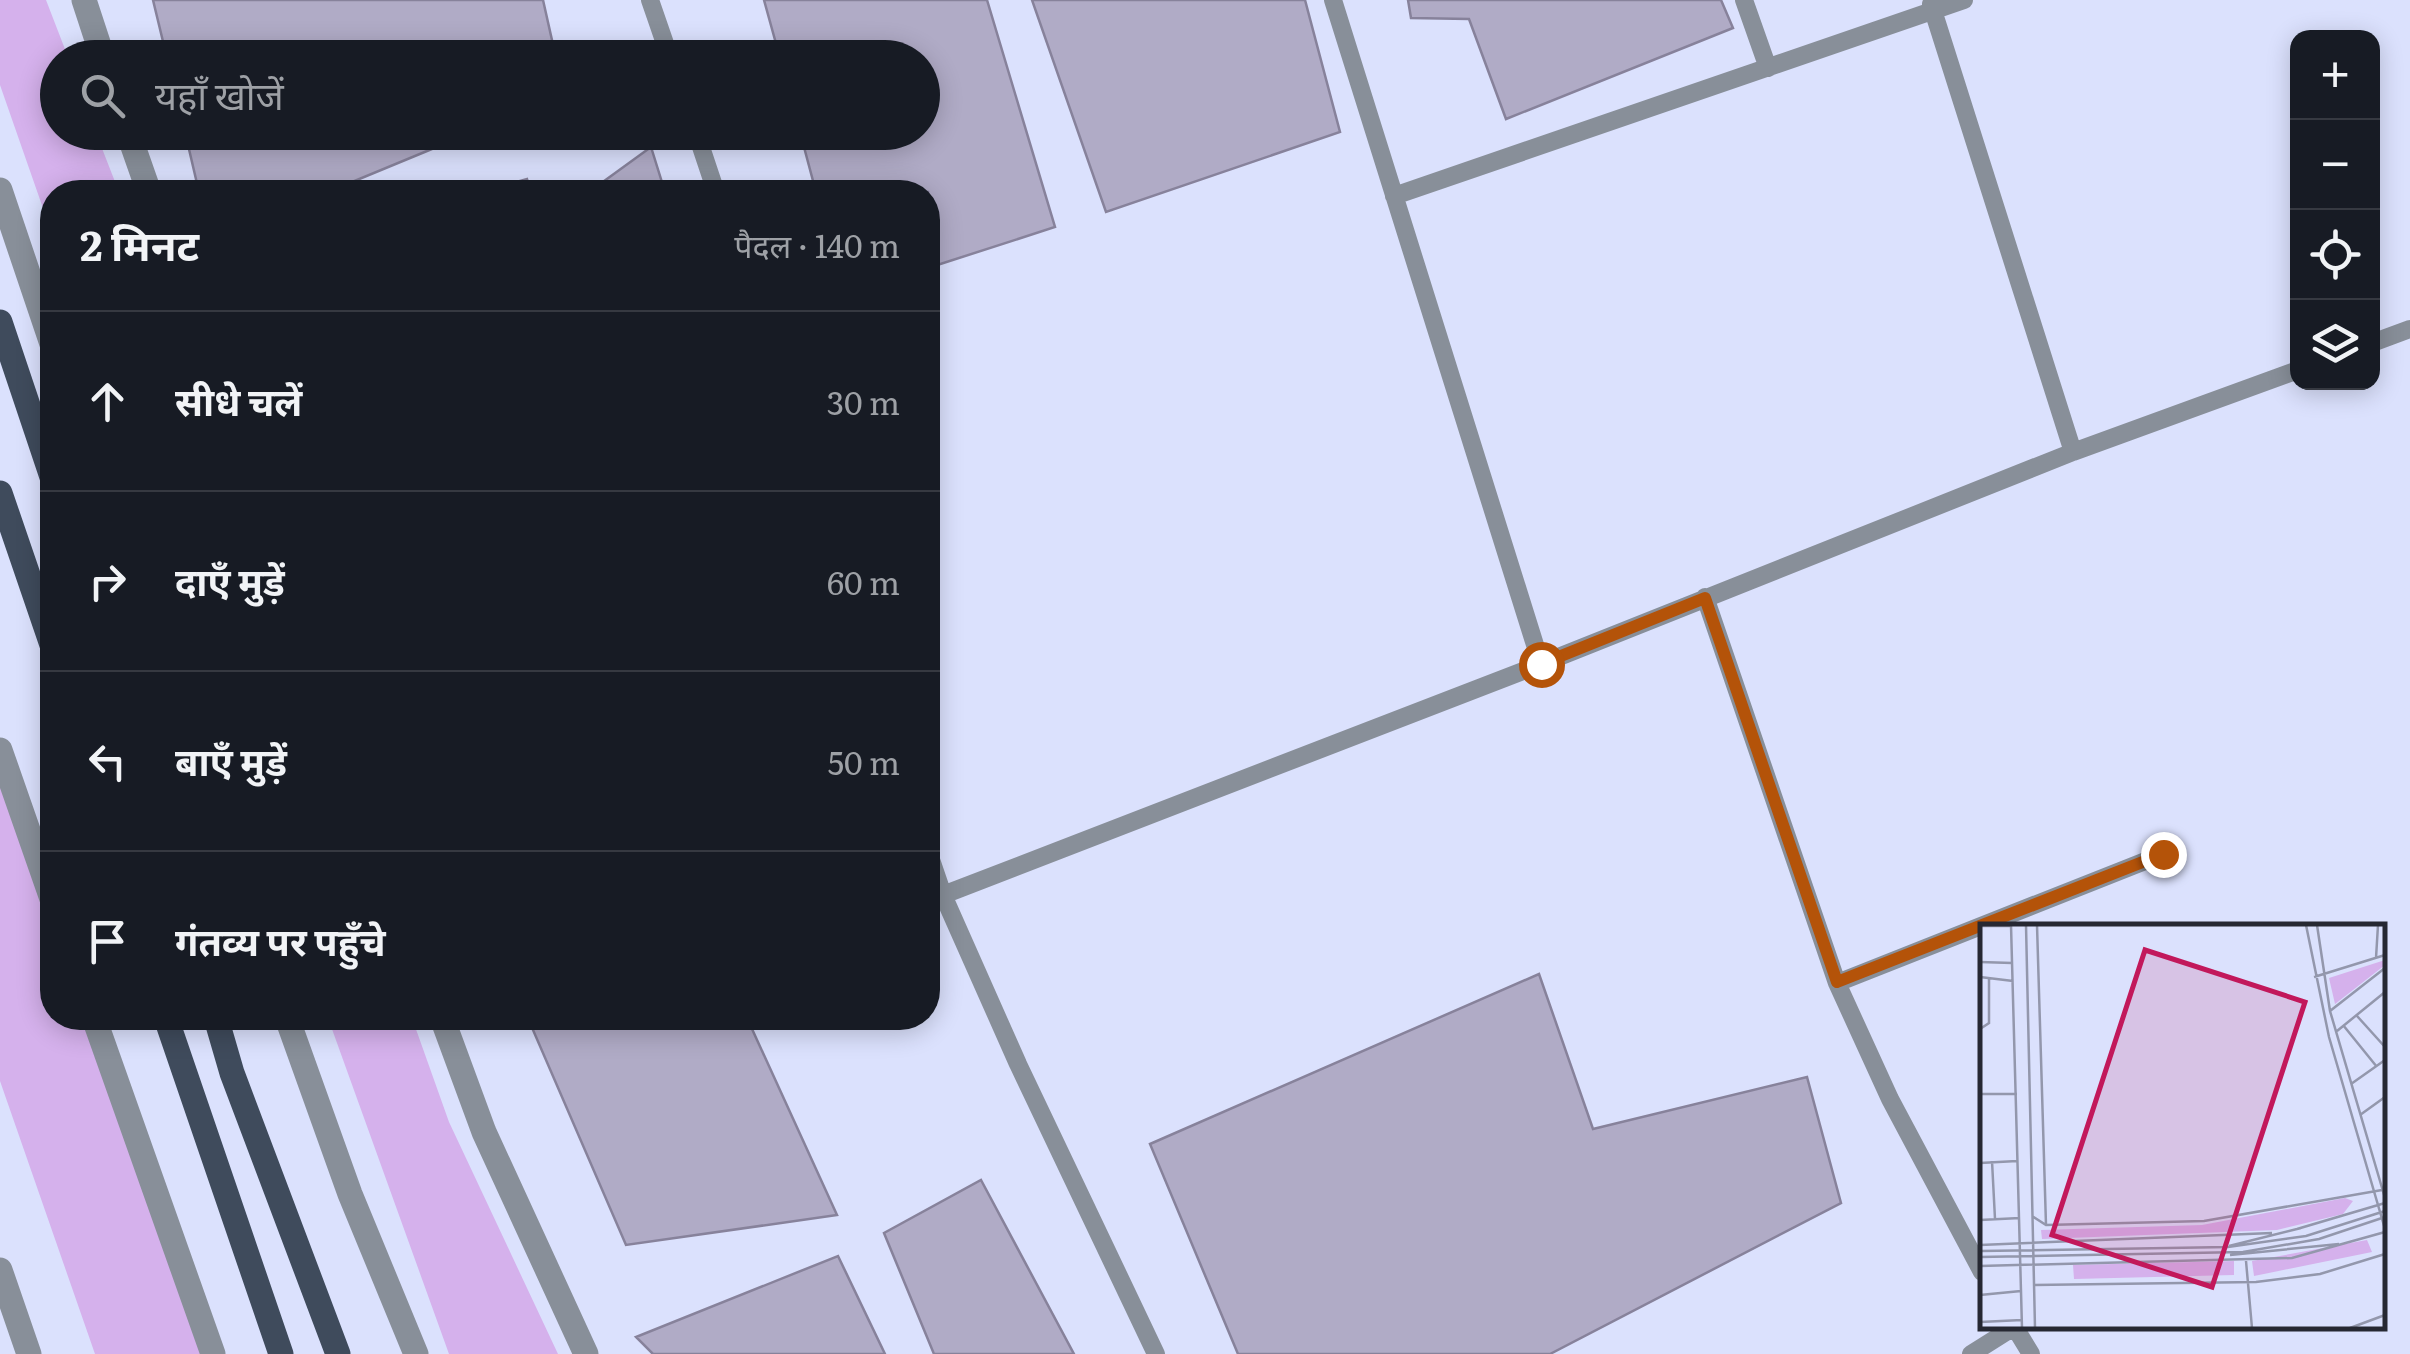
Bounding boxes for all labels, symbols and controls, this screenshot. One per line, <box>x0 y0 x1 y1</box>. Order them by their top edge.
map controls <box>2290 30 2380 390</box>
button: + <box>2290 30 2380 120</box>
search box <box>40 40 940 150</box>
text: यहाँ खोजें <box>155 65 284 122</box>
icon: search <box>75 68 130 123</box>
button: − <box>2290 120 2380 210</box>
button: locate <box>2290 210 2380 300</box>
text: 2 मिनट <box>80 212 199 274</box>
text: पैदल · 140 m <box>734 220 900 268</box>
button: layers <box>2290 300 2380 390</box>
text: सीधे चलें <box>175 371 302 428</box>
icon: ahead <box>80 374 135 429</box>
text: 30 m <box>827 377 900 425</box>
text: दाएँ मुड़ें <box>175 551 285 608</box>
icon: right <box>80 554 135 609</box>
text: 60 m <box>827 557 900 605</box>
route start <box>1519 642 1565 688</box>
text: बाएँ मुड़ें <box>175 731 287 788</box>
icon: left <box>80 734 135 789</box>
text: 50 m <box>828 737 900 785</box>
route end <box>2141 832 2187 878</box>
text: गंतव्य पर पहुँचे <box>175 911 386 968</box>
icon: arrive <box>80 914 135 969</box>
inset map <box>1980 924 2385 1329</box>

